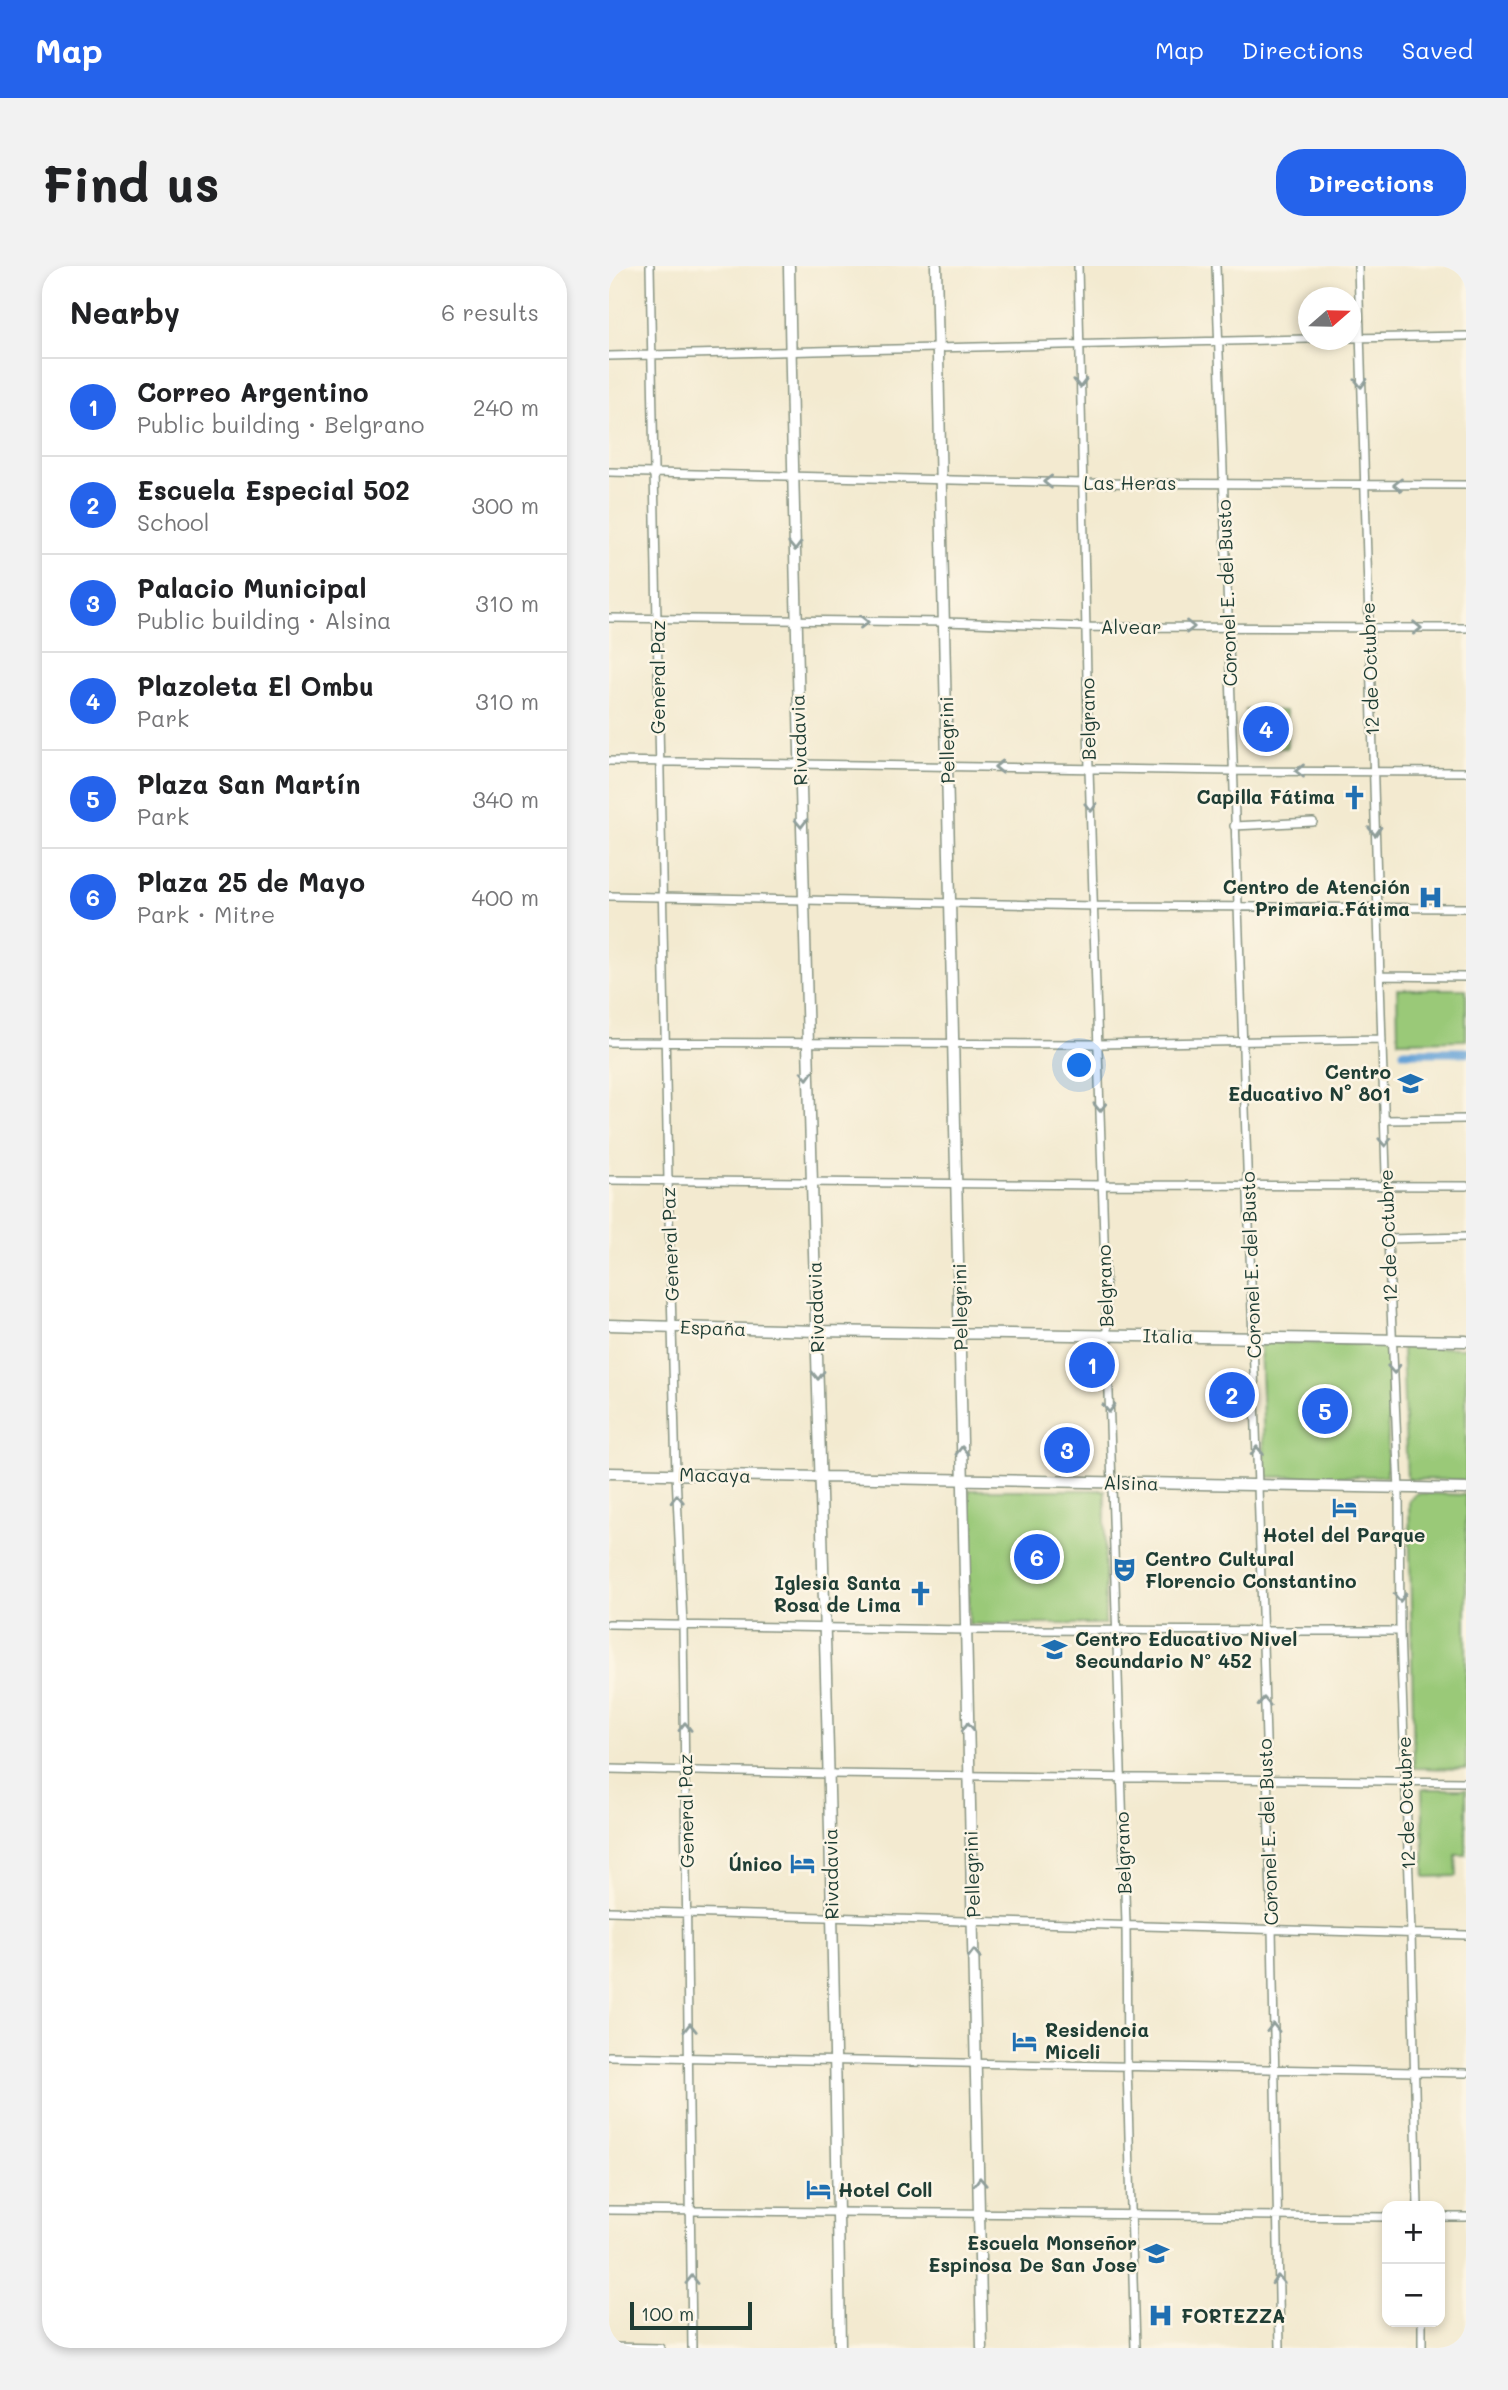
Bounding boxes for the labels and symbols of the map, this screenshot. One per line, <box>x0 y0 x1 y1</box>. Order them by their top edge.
north arrow <box>1298 287 1361 350</box>
one-way arrow <box>1072 378 1088 389</box>
one-way arrow <box>1354 378 1369 389</box>
street label: Las Heras <box>1083 470 1177 495</box>
one-way arrow <box>1042 475 1053 490</box>
one-way arrow <box>1392 477 1403 493</box>
street label: Coronel E. del Busto <box>1211 499 1242 687</box>
one-way arrow <box>787 542 803 552</box>
street label: 12 de Octubre <box>1355 602 1384 736</box>
one-way arrow <box>859 614 870 630</box>
street label: Alvear <box>1100 614 1162 639</box>
one-way arrow <box>1185 619 1195 635</box>
street label: General Paz <box>645 620 670 734</box>
one-way arrow <box>1412 620 1423 635</box>
street label: Belgrano <box>1074 678 1101 760</box>
street label: Rivadavia <box>784 694 813 786</box>
street label: Pellegrini <box>933 696 960 784</box>
pin: 4 <box>1243 703 1289 755</box>
one-way arrow <box>993 759 1004 774</box>
one-way arrow <box>1294 764 1305 779</box>
church icon: Capilla Fátima <box>1341 783 1369 811</box>
place label: Capilla Fátima <box>1197 784 1335 809</box>
one-way arrow <box>1083 801 1098 812</box>
one-way arrow <box>794 817 809 828</box>
one-way arrow <box>1368 826 1383 837</box>
place label: Centro de Atención Primaria.Fátima <box>1223 874 1410 921</box>
hospital icon: Centro de Atención Primaria.Fátima <box>1416 884 1444 912</box>
your location <box>1062 1048 1096 1082</box>
place label: Centro Educativo N° 801 <box>1228 1059 1391 1106</box>
one-way arrow <box>800 1069 815 1080</box>
school or university icon: Centro Educativo N° 801 <box>1397 1069 1425 1097</box>
one-way arrow <box>1092 1103 1108 1113</box>
one-way arrow <box>1377 1137 1393 1148</box>
street label: 12 de Octubre <box>1373 1169 1402 1303</box>
street label: Coronel E. del Busto <box>1235 1171 1266 1359</box>
street label: General Paz <box>655 1186 684 1302</box>
street label: Belgrano <box>1091 1244 1118 1328</box>
street label: Rivadavia <box>801 1261 830 1353</box>
street label: Pellegrini <box>946 1263 973 1351</box>
street label: España <box>680 1314 746 1341</box>
street label: Italia <box>1142 1323 1194 1348</box>
pin: 1 <box>1069 1339 1115 1391</box>
one-way arrow <box>1386 1364 1401 1375</box>
pin: 2 <box>1209 1369 1255 1421</box>
one-way arrow <box>811 1370 826 1381</box>
pin: 5 <box>1302 1385 1348 1437</box>
one-way arrow <box>1101 1404 1117 1414</box>
pin: 3 <box>1044 1424 1090 1476</box>
one-way arrow <box>954 1445 970 1455</box>
one-way arrow <box>1250 1445 1265 1456</box>
street label: Macaya <box>679 1461 751 1488</box>
street label: Alsina <box>1103 1470 1159 1495</box>
hotel icon: Hotel del Parque <box>1330 1493 1358 1521</box>
one-way arrow <box>670 1494 685 1505</box>
place label: Hotel del Parque <box>1263 1522 1425 1547</box>
pin: 6 <box>1014 1531 1060 1583</box>
place label: Centro Cultural Florencio Constantino <box>1145 1546 1357 1593</box>
theatre icon: Centro Cultural Florencio Constantino <box>1111 1556 1139 1584</box>
place label: Iglesia Santa Rosa de Lima <box>774 1570 901 1617</box>
church icon: Iglesia Santa Rosa de Lima <box>907 1580 935 1608</box>
one-way arrow <box>1392 1592 1408 1602</box>
place label: Centro Educativo Nivel Secundario Nº 452 <box>1075 1626 1297 1673</box>
school or university icon: Centro Educativo Nivel Secundario Nº 452 <box>1041 1636 1069 1664</box>
one-way arrow <box>1256 1697 1271 1708</box>
one-way arrow <box>677 1721 692 1732</box>
one-way arrow <box>960 1721 976 1732</box>
street label: 12 de Octubre <box>1391 1736 1420 1870</box>
street label: Coronel E. del Busto <box>1252 1738 1283 1926</box>
street label: General Paz <box>672 1754 699 1868</box>
street label: Belgrano <box>1109 1811 1136 1895</box>
street label: Rivadavia <box>817 1828 844 1920</box>
street label: Pellegrini <box>957 1830 986 1918</box>
hotel icon: Único <box>788 1850 816 1878</box>
place label: Único <box>728 1851 782 1876</box>
one-way arrow <box>966 1949 982 1959</box>
place label: Residencia Miceli <box>1045 2017 1149 2064</box>
one-way arrow <box>682 2022 698 2033</box>
one-way arrow <box>1265 2022 1280 2033</box>
hotel icon: Residencia Miceli <box>1011 2027 1039 2055</box>
hotel icon: Hotel Coll <box>804 2176 832 2204</box>
one-way arrow <box>972 2176 987 2187</box>
place label: Hotel Coll <box>838 2177 932 2202</box>
place label: Escuela Monseñor Espinosa De San Jose <box>928 2230 1137 2277</box>
school or university icon: Escuela Monseñor Espinosa De San Jose <box>1143 2240 1171 2268</box>
one-way arrow <box>684 2274 700 2285</box>
one-way arrow <box>1270 2274 1286 2285</box>
scale bar <box>630 2299 753 2331</box>
hospital icon: FORTEZZA <box>1147 2302 1175 2330</box>
place label: FORTEZZA <box>1181 2303 1285 2328</box>

